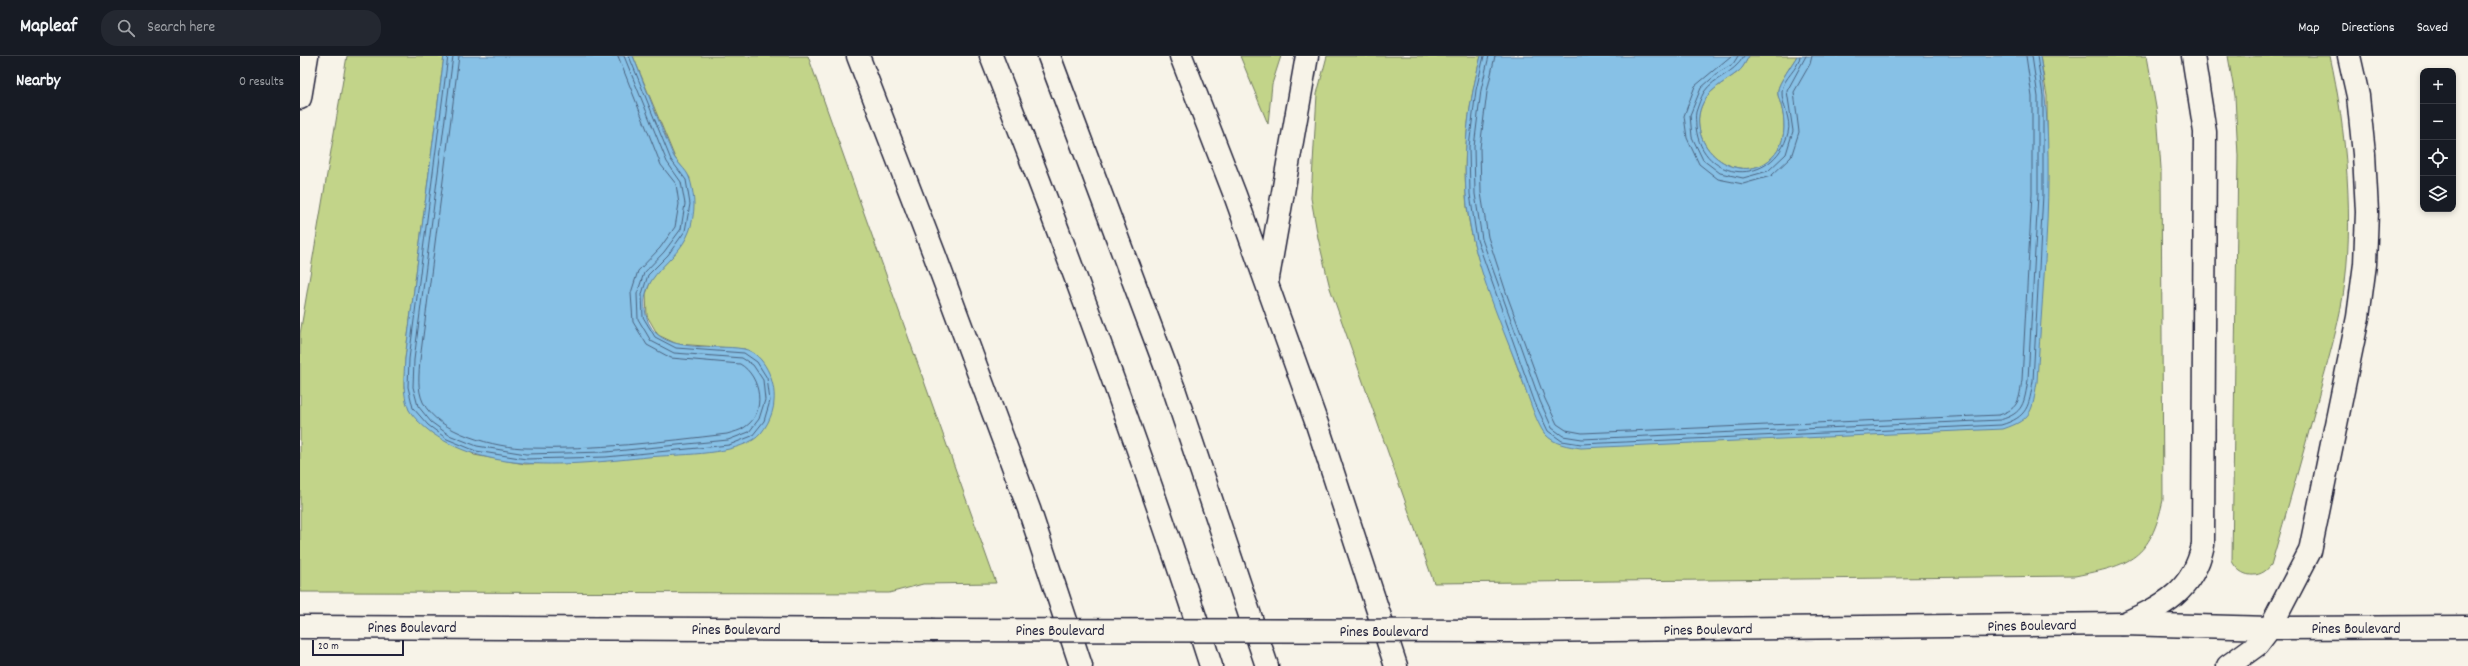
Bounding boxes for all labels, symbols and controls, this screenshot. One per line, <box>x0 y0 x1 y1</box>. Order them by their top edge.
search box <box>101 10 381 46</box>
text: Mapleaf <box>20 14 77 41</box>
icon: search <box>115 17 137 39</box>
text: Search here <box>147 17 215 39</box>
text: Map <box>2298 18 2320 38</box>
text: Directions <box>2342 18 2395 38</box>
text: Saved <box>2417 18 2448 38</box>
map controls <box>2420 68 2456 212</box>
button: + <box>2420 68 2456 104</box>
text: Nearby <box>16 70 60 94</box>
text: 0 results <box>239 73 284 92</box>
button: − <box>2420 104 2456 140</box>
button: locate <box>2420 140 2456 176</box>
button: layers <box>2420 176 2456 212</box>
street label: Pines Boulevard <box>1987 615 2077 639</box>
street label: Pines Boulevard <box>367 618 457 640</box>
street label: Pines Boulevard <box>1663 619 1753 643</box>
street label: Pines Boulevard <box>2311 619 2401 641</box>
street label: Pines Boulevard <box>691 620 781 642</box>
street label: Pines Boulevard <box>1015 621 1105 643</box>
street label: Pines Boulevard <box>1339 622 1429 644</box>
scale bar <box>312 638 404 657</box>
text: 20 m <box>318 639 339 655</box>

